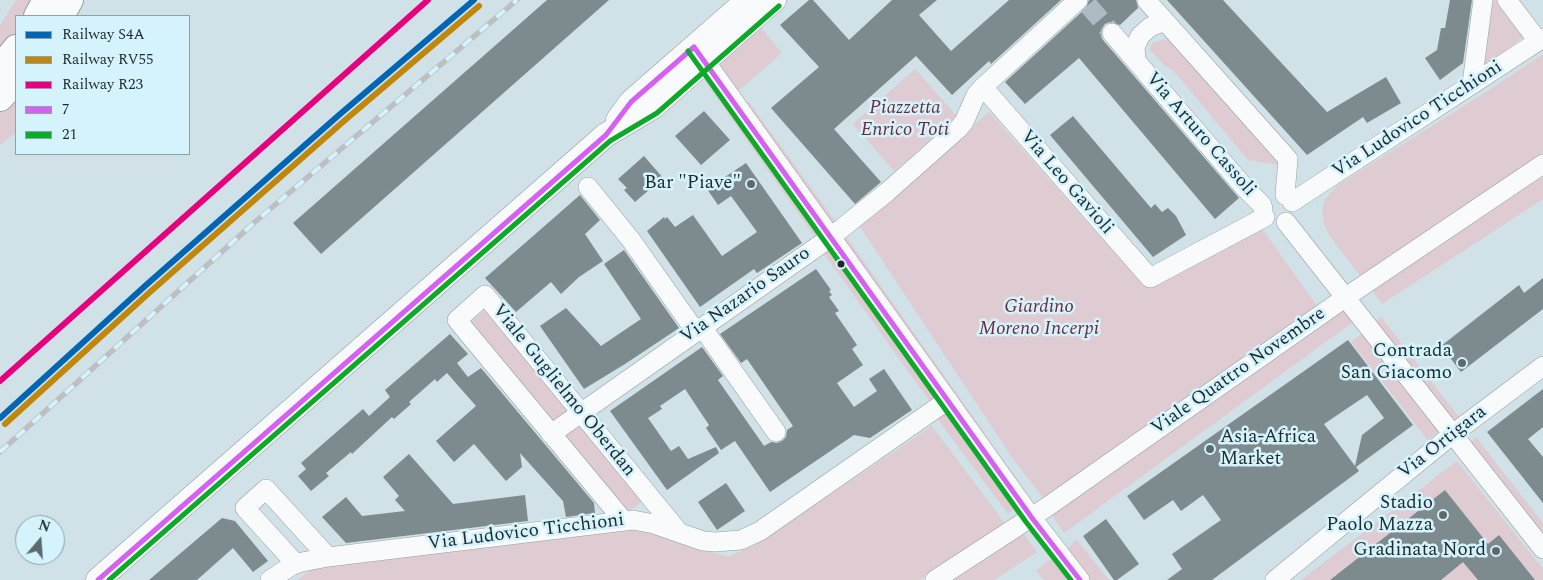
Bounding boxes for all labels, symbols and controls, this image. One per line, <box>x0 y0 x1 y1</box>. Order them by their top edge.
legend <box>15 15 190 155</box>
text: Railway S4A <box>62 23 145 46</box>
text: Railway RV55 <box>62 48 154 71</box>
street label: Via Ludovico Ticchioni <box>1329 57 1507 183</box>
street label: Via Arturo Cassoli <box>1140 68 1260 202</box>
text: Railway R23 <box>62 73 143 96</box>
text: 7 <box>62 98 70 121</box>
park label: Piazzetta Enrico Toti <box>861 98 949 142</box>
text: 21 <box>62 123 77 146</box>
street label: Via Leo Gavioli <box>1014 126 1118 240</box>
place label: Bar "Piave" <box>644 173 741 195</box>
marker: Bar "Piave" <box>745 178 757 190</box>
street label: Via Nazario Sauro <box>677 243 815 349</box>
unlabelled marker <box>836 259 846 269</box>
park label: Giardino Moreno Incerpi <box>979 297 1099 341</box>
street label: Viale Guglielmo Oberdan <box>486 300 640 482</box>
street label: Viale Quattro Novembre <box>1147 303 1331 441</box>
place label: Contrada San Giacomo <box>1341 341 1452 385</box>
marker: Contrada San Giacomo <box>1456 357 1468 369</box>
street label: Via Ortigara <box>1394 401 1492 485</box>
place label: Asia-Africa Market <box>1220 427 1316 471</box>
marker: Asia-Africa Market <box>1204 443 1216 455</box>
place label: Stadio Paolo Mazza <box>1326 493 1433 537</box>
marker: Stadio Paolo Mazza <box>1437 509 1449 521</box>
street label: Via Ludovico Ticchioni <box>426 510 626 556</box>
text: N <box>36 514 53 538</box>
north arrow <box>15 515 65 565</box>
place label: Gradinata Nord <box>1353 540 1486 562</box>
marker: Gradinata Nord <box>1490 545 1502 557</box>

